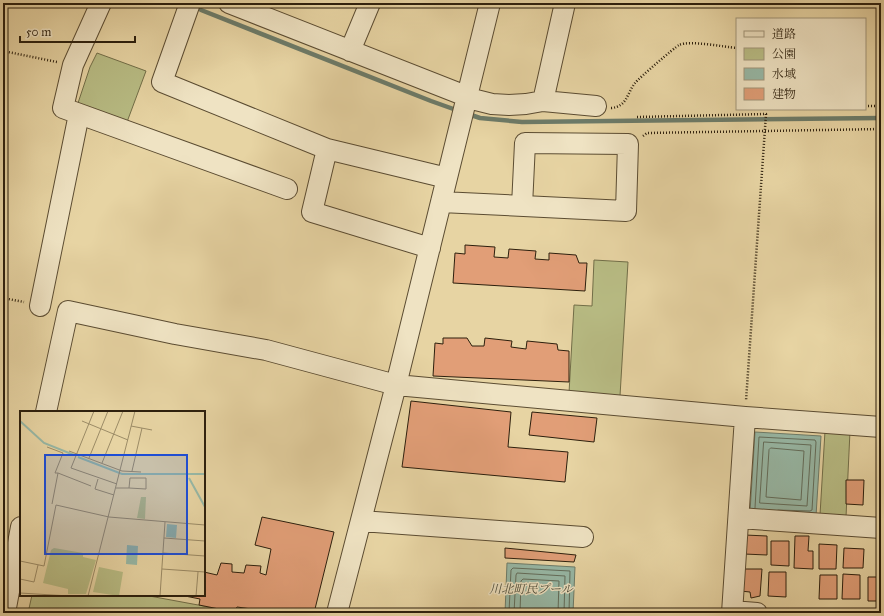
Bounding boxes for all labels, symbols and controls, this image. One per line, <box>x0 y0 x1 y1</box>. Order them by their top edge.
scale bar <box>20 18 135 44</box>
legend <box>736 18 866 110</box>
text: 50 m <box>26 25 51 39</box>
text: 道路 <box>772 27 796 41</box>
text: 公園 <box>772 47 796 61</box>
text: 水域 <box>772 67 796 81</box>
text: 建物 <box>772 87 796 101</box>
inset map <box>20 411 205 596</box>
water label: 川北町民プール <box>489 582 574 596</box>

